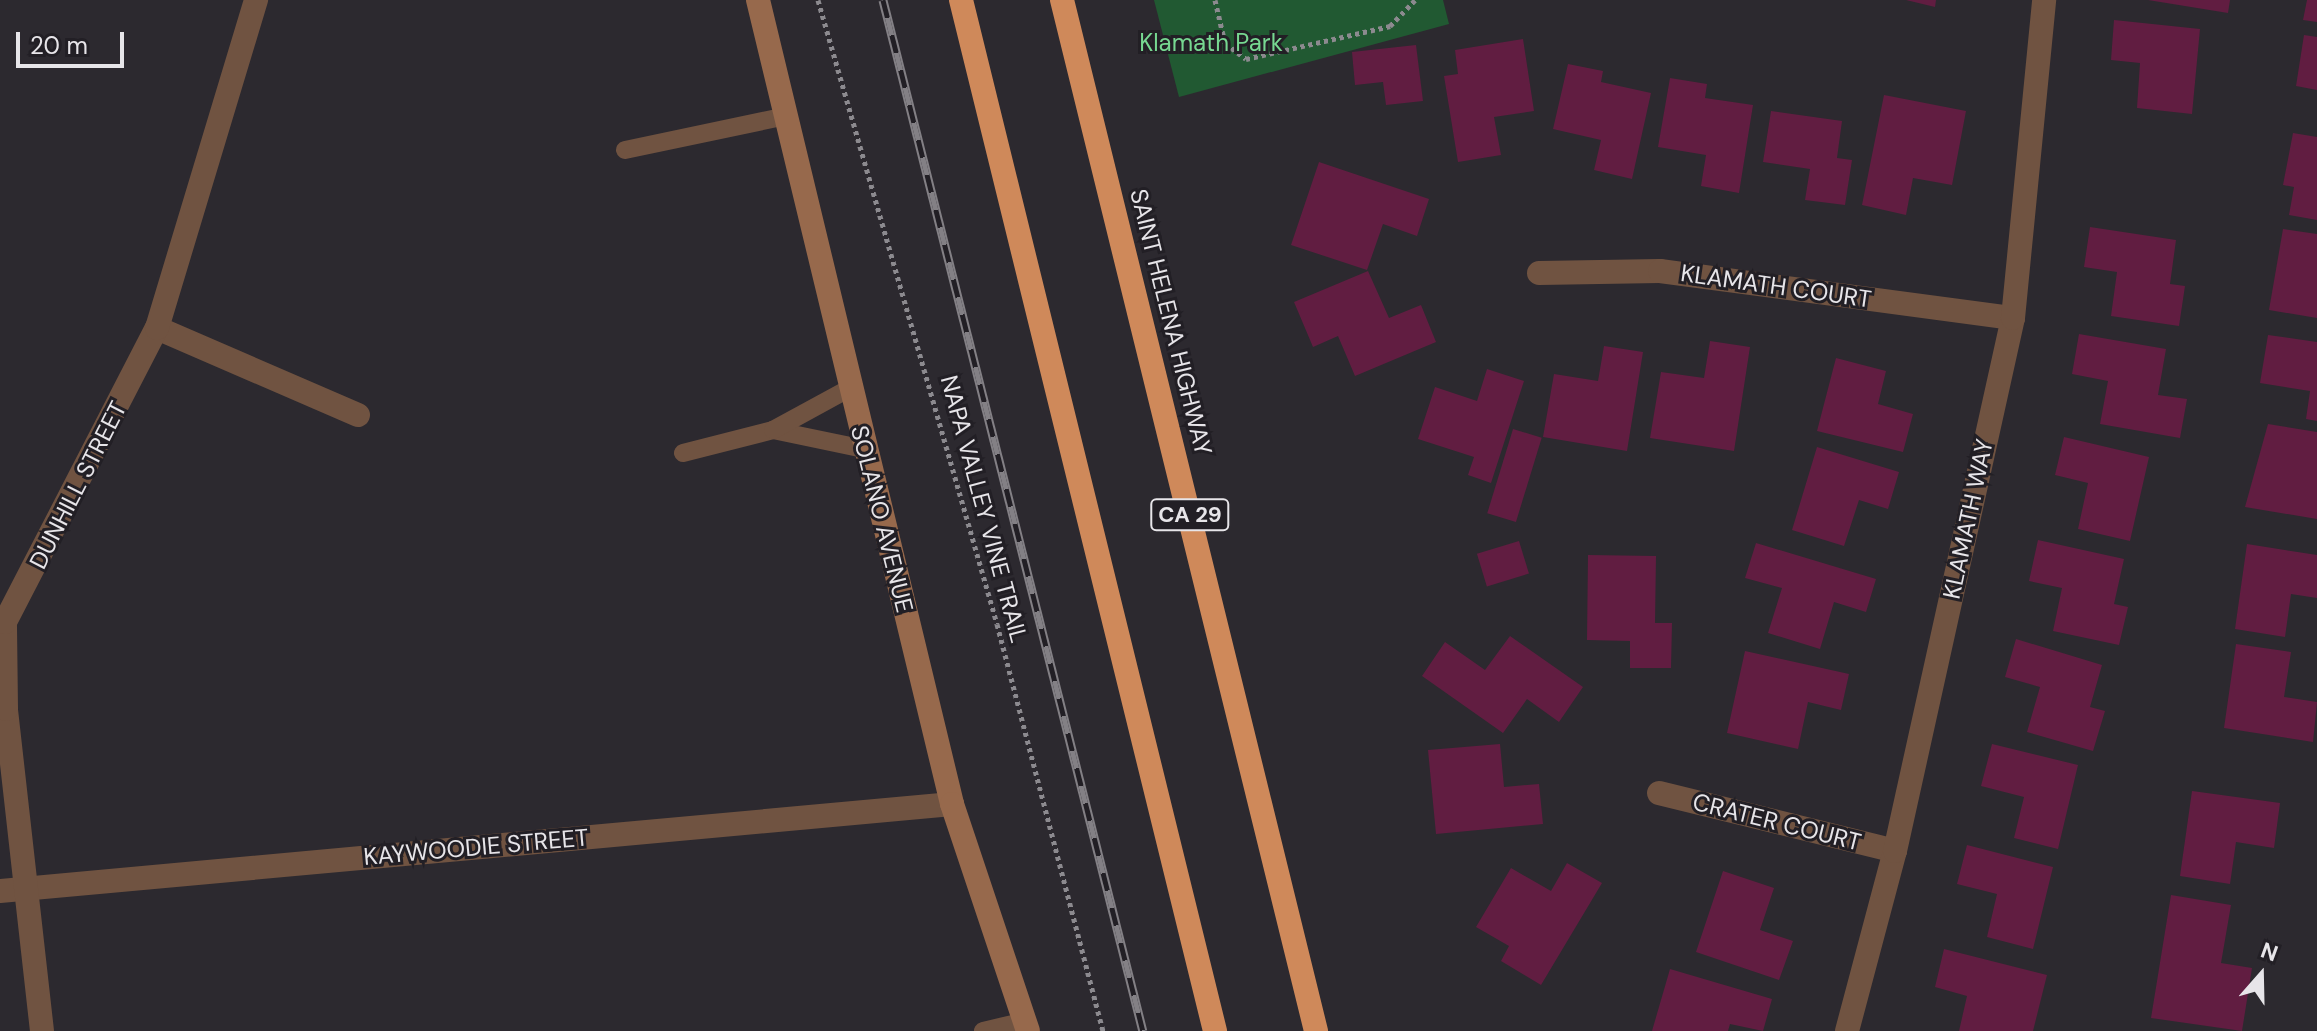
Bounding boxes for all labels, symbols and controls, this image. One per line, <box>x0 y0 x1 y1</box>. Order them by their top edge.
scale bar <box>20 16 128 66</box>
park label: Klamath Park <box>1139 29 1283 57</box>
text: 20 m <box>30 30 88 61</box>
street label: SAINT HELENA HIGHWAY <box>1124 186 1218 458</box>
street label: KLAMATH COURT <box>1679 258 1873 314</box>
street label: NAPA VALLEY VINE TRAIL <box>934 372 1034 646</box>
street label: DUNHILL STREET <box>23 396 133 574</box>
street label: SOLANO AVENUE <box>845 423 919 615</box>
street label: KLAMATH WAY <box>1937 436 1999 602</box>
road number: CA 29 <box>1150 497 1230 533</box>
street label: CRATER COURT <box>1690 787 1864 857</box>
street label: KAYWOODIE STREET <box>362 823 590 871</box>
north arrow <box>2221 935 2301 1015</box>
text: N <box>2257 936 2282 968</box>

